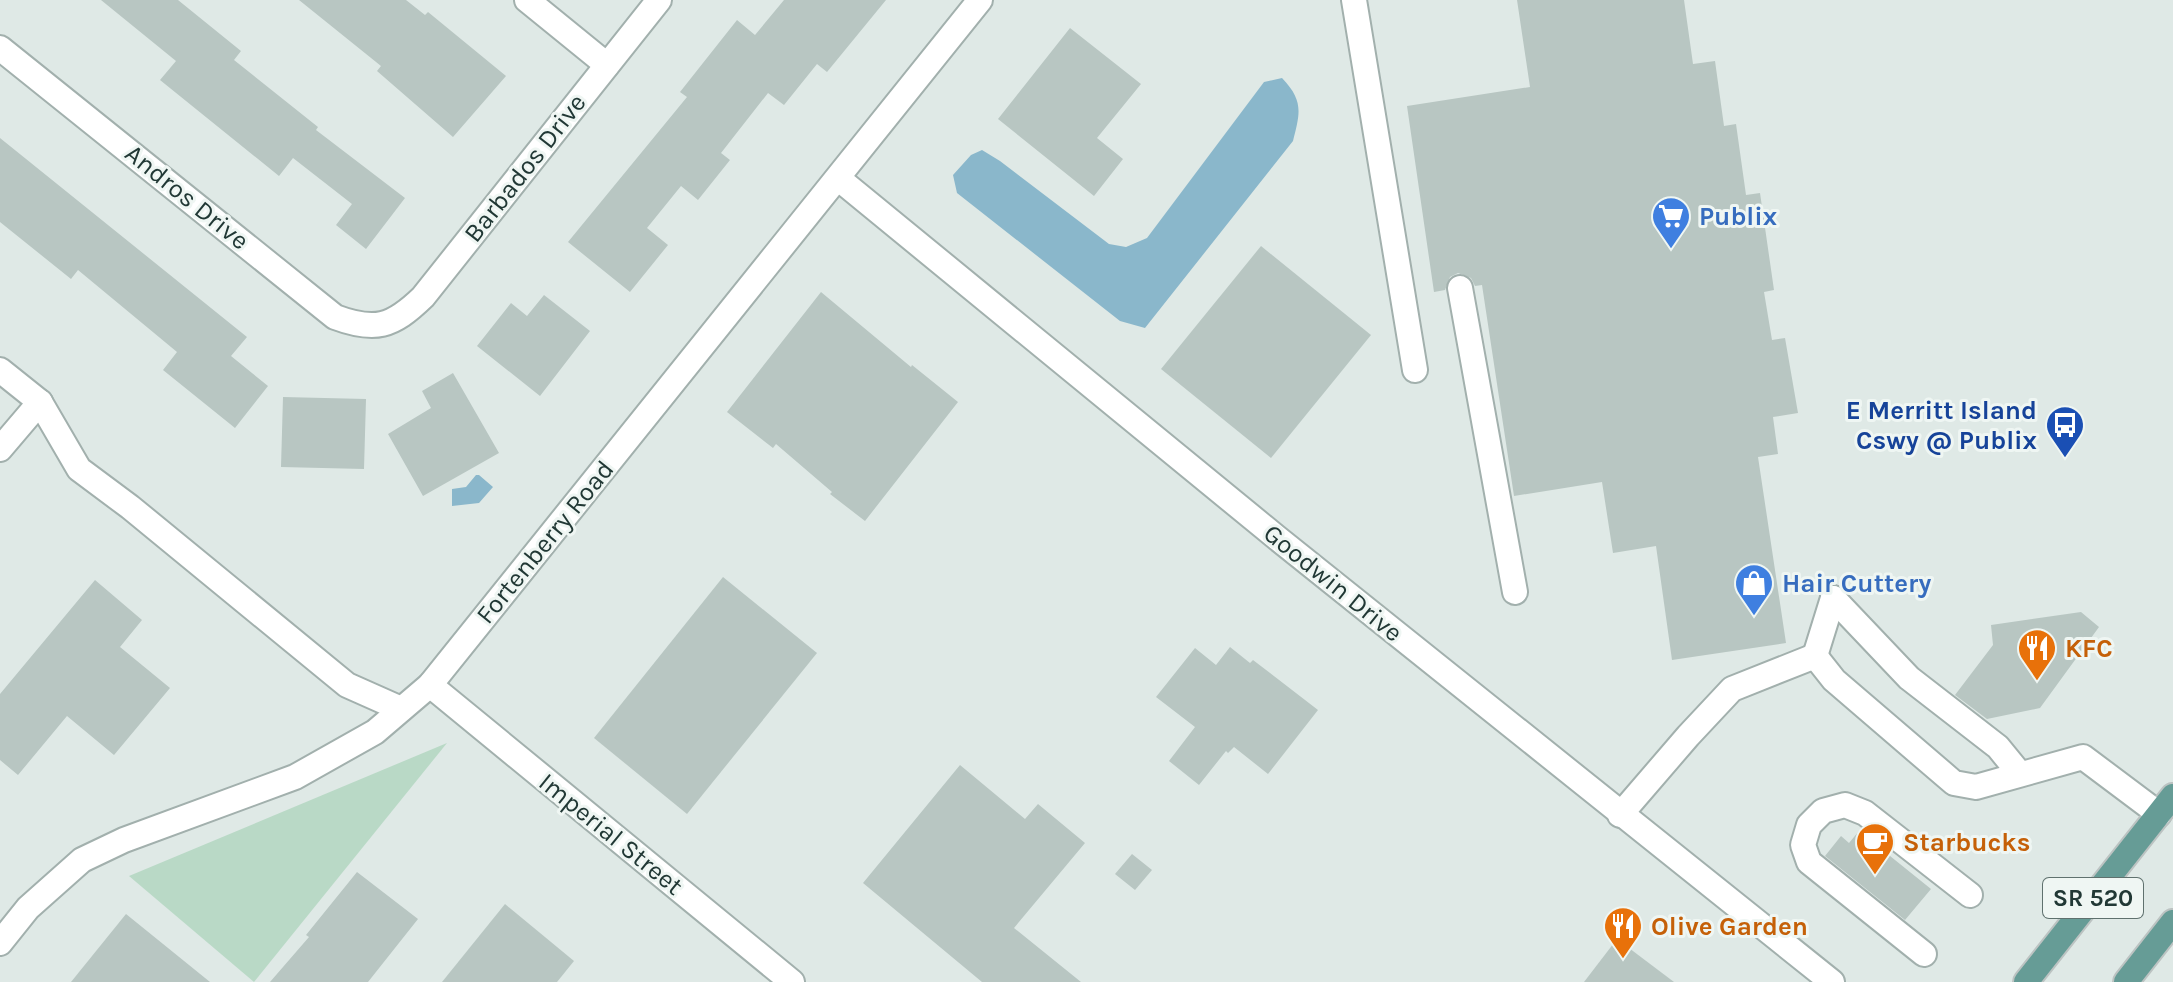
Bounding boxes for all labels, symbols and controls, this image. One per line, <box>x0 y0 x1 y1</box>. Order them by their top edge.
street label: Barbados Drive <box>457 88 593 248</box>
street label: Andros Drive <box>119 138 255 256</box>
supermarket icon: Publix <box>1650 195 1692 250</box>
place label: Publix <box>1699 201 1777 232</box>
place label: E Merritt Island Cswy @ Publix <box>1846 395 2037 456</box>
bus stop icon: E Merritt Island Cswy @ Publix <box>2044 404 2086 459</box>
street label: Fortenberry Road <box>470 454 620 630</box>
street label: Goodwin Drive <box>1257 518 1409 648</box>
shop icon: Hair Cuttery <box>1733 562 1775 617</box>
place label: Hair Cuttery <box>1782 568 1931 599</box>
restaurant icon: KFC <box>2016 627 2058 682</box>
place label: KFC <box>2065 633 2113 664</box>
street label: Imperial Street <box>533 766 689 902</box>
cafe icon: Starbucks <box>1854 821 1896 876</box>
place label: Starbucks <box>1903 827 2030 858</box>
road number: SR 520 <box>2043 878 2143 918</box>
restaurant icon: Olive Garden <box>1602 905 1644 960</box>
place label: Olive Garden <box>1651 911 1808 942</box>

